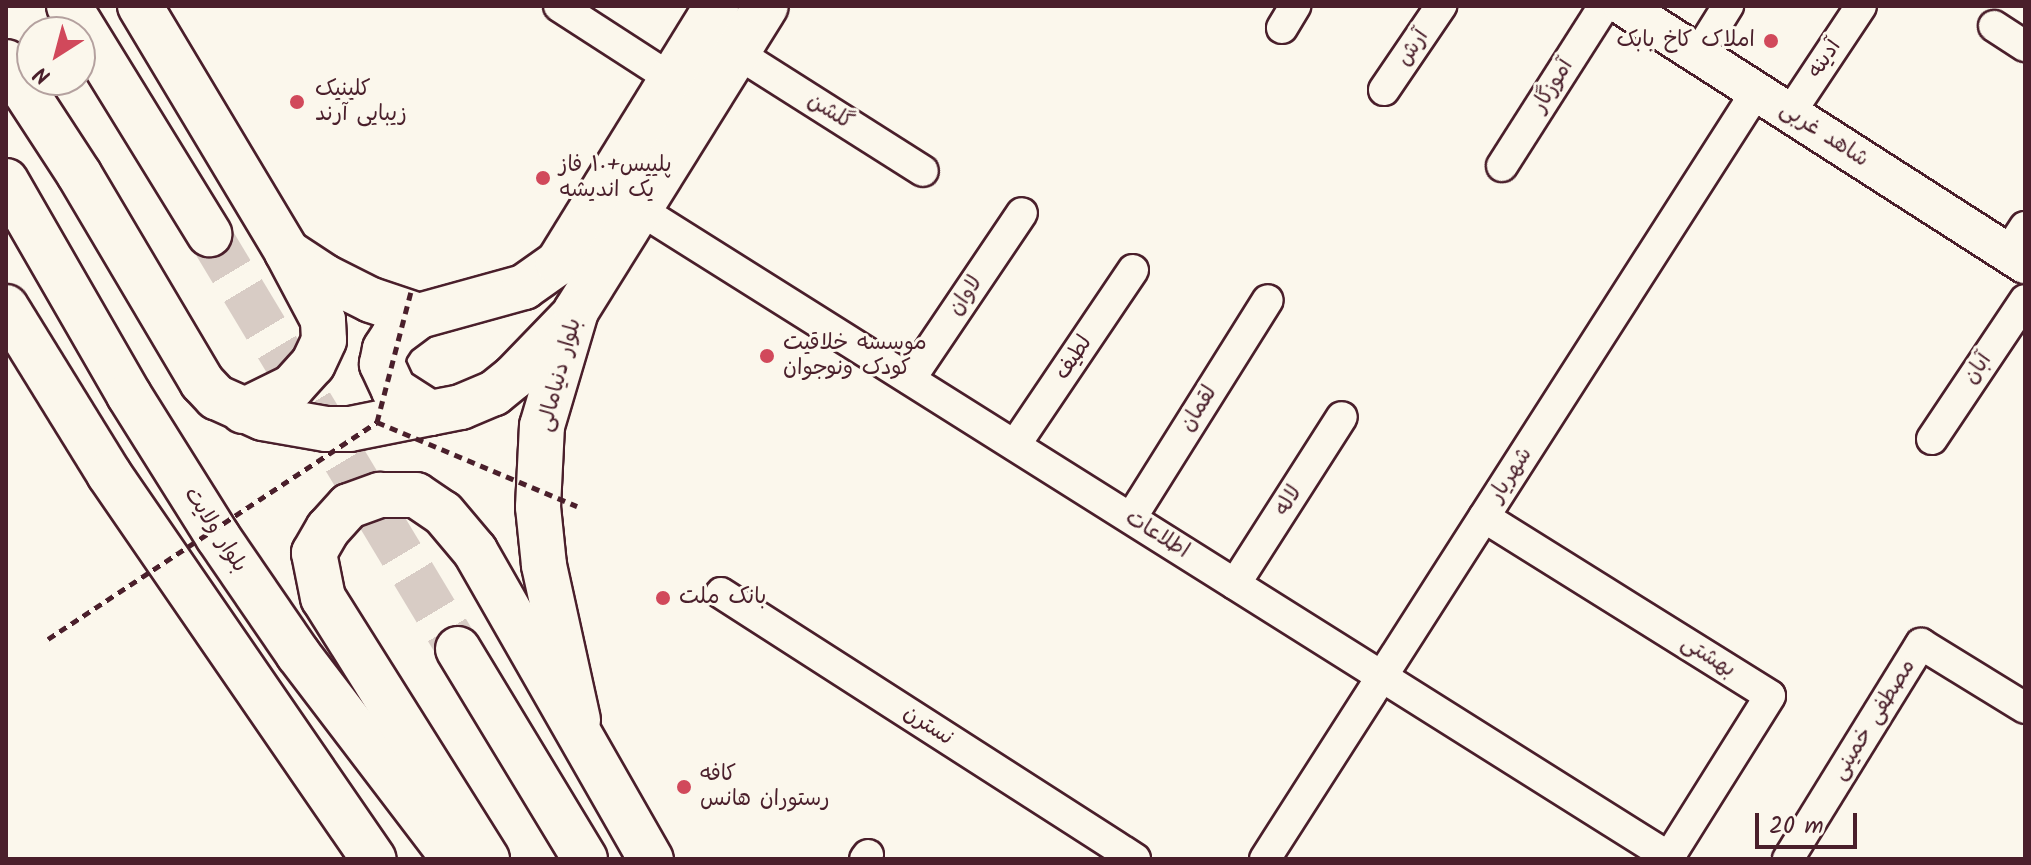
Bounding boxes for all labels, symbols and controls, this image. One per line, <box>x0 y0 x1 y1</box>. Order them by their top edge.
north arrow <box>16 16 96 96</box>
street label: آرش <box>1391 25 1435 71</box>
place label: املاک کاخ بابک <box>1617 28 1755 54</box>
marker: املاک کاخ بابک <box>1762 32 1780 50</box>
street label: آدینه <box>1803 35 1847 83</box>
street label: آموزگار <box>1527 55 1579 117</box>
text: N <box>27 56 59 92</box>
place label: کلینیک زیبایی آرند <box>315 76 407 128</box>
street label: گلشن <box>802 88 858 136</box>
marker: کلینیک زیبایی آرند <box>286 91 308 113</box>
street label: شاهد غربی <box>1775 97 1873 173</box>
place label: پلییس+١٠ فاز یک اندیشه <box>559 152 672 204</box>
marker: پلییس+١٠ فاز یک اندیشه <box>534 169 552 187</box>
street label: لاوان <box>943 271 989 321</box>
street label: بلوار دنیامالی <box>532 315 588 435</box>
place label: موسسه خلاقیت کودک ونوجوان <box>783 330 927 382</box>
street label: لطیف <box>1050 331 1098 385</box>
marker: موسسه خلاقیت کودک ونوجوان <box>758 347 776 365</box>
street label: آبان <box>1958 348 1998 390</box>
street label: لقمان <box>1175 381 1223 437</box>
street label: شهریار <box>1484 443 1538 507</box>
street label: لاله <box>1270 481 1308 521</box>
street label: بلوار ولایت <box>178 482 252 578</box>
street label: اطلاعات <box>1120 505 1194 565</box>
place label: بانک ملت <box>679 585 767 611</box>
marker: بانک ملت <box>654 589 672 607</box>
street label: بهشتی <box>1676 630 1740 684</box>
street label: مصطفی خمینی <box>1826 655 1922 785</box>
street label: نسترن <box>898 700 958 752</box>
place label: کافه رستوران هانس <box>700 761 830 812</box>
marker: کافه رستوران هانس <box>675 778 693 796</box>
scale bar <box>1759 797 1861 847</box>
text: 20 m <box>1769 807 1824 846</box>

